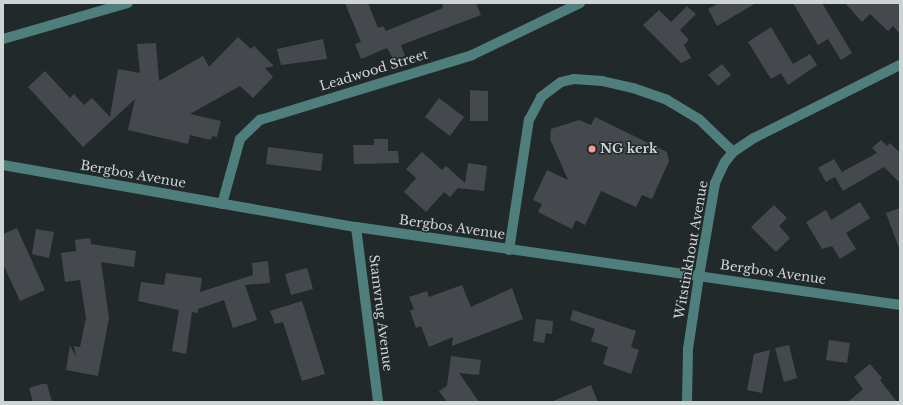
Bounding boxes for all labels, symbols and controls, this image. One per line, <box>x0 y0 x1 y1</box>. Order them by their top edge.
street label: Leadwood Street <box>318 47 430 95</box>
place label: NG kerk <box>600 141 658 157</box>
marker: NG kerk <box>587 144 597 154</box>
street label: Bergbos Avenue <box>79 158 187 192</box>
street label: Witstinkhout Avenue <box>672 179 712 321</box>
street label: Bergbos Avenue <box>398 213 506 243</box>
street label: Stamvrug Avenue <box>365 253 395 373</box>
street label: Bergbos Avenue <box>719 258 827 288</box>

